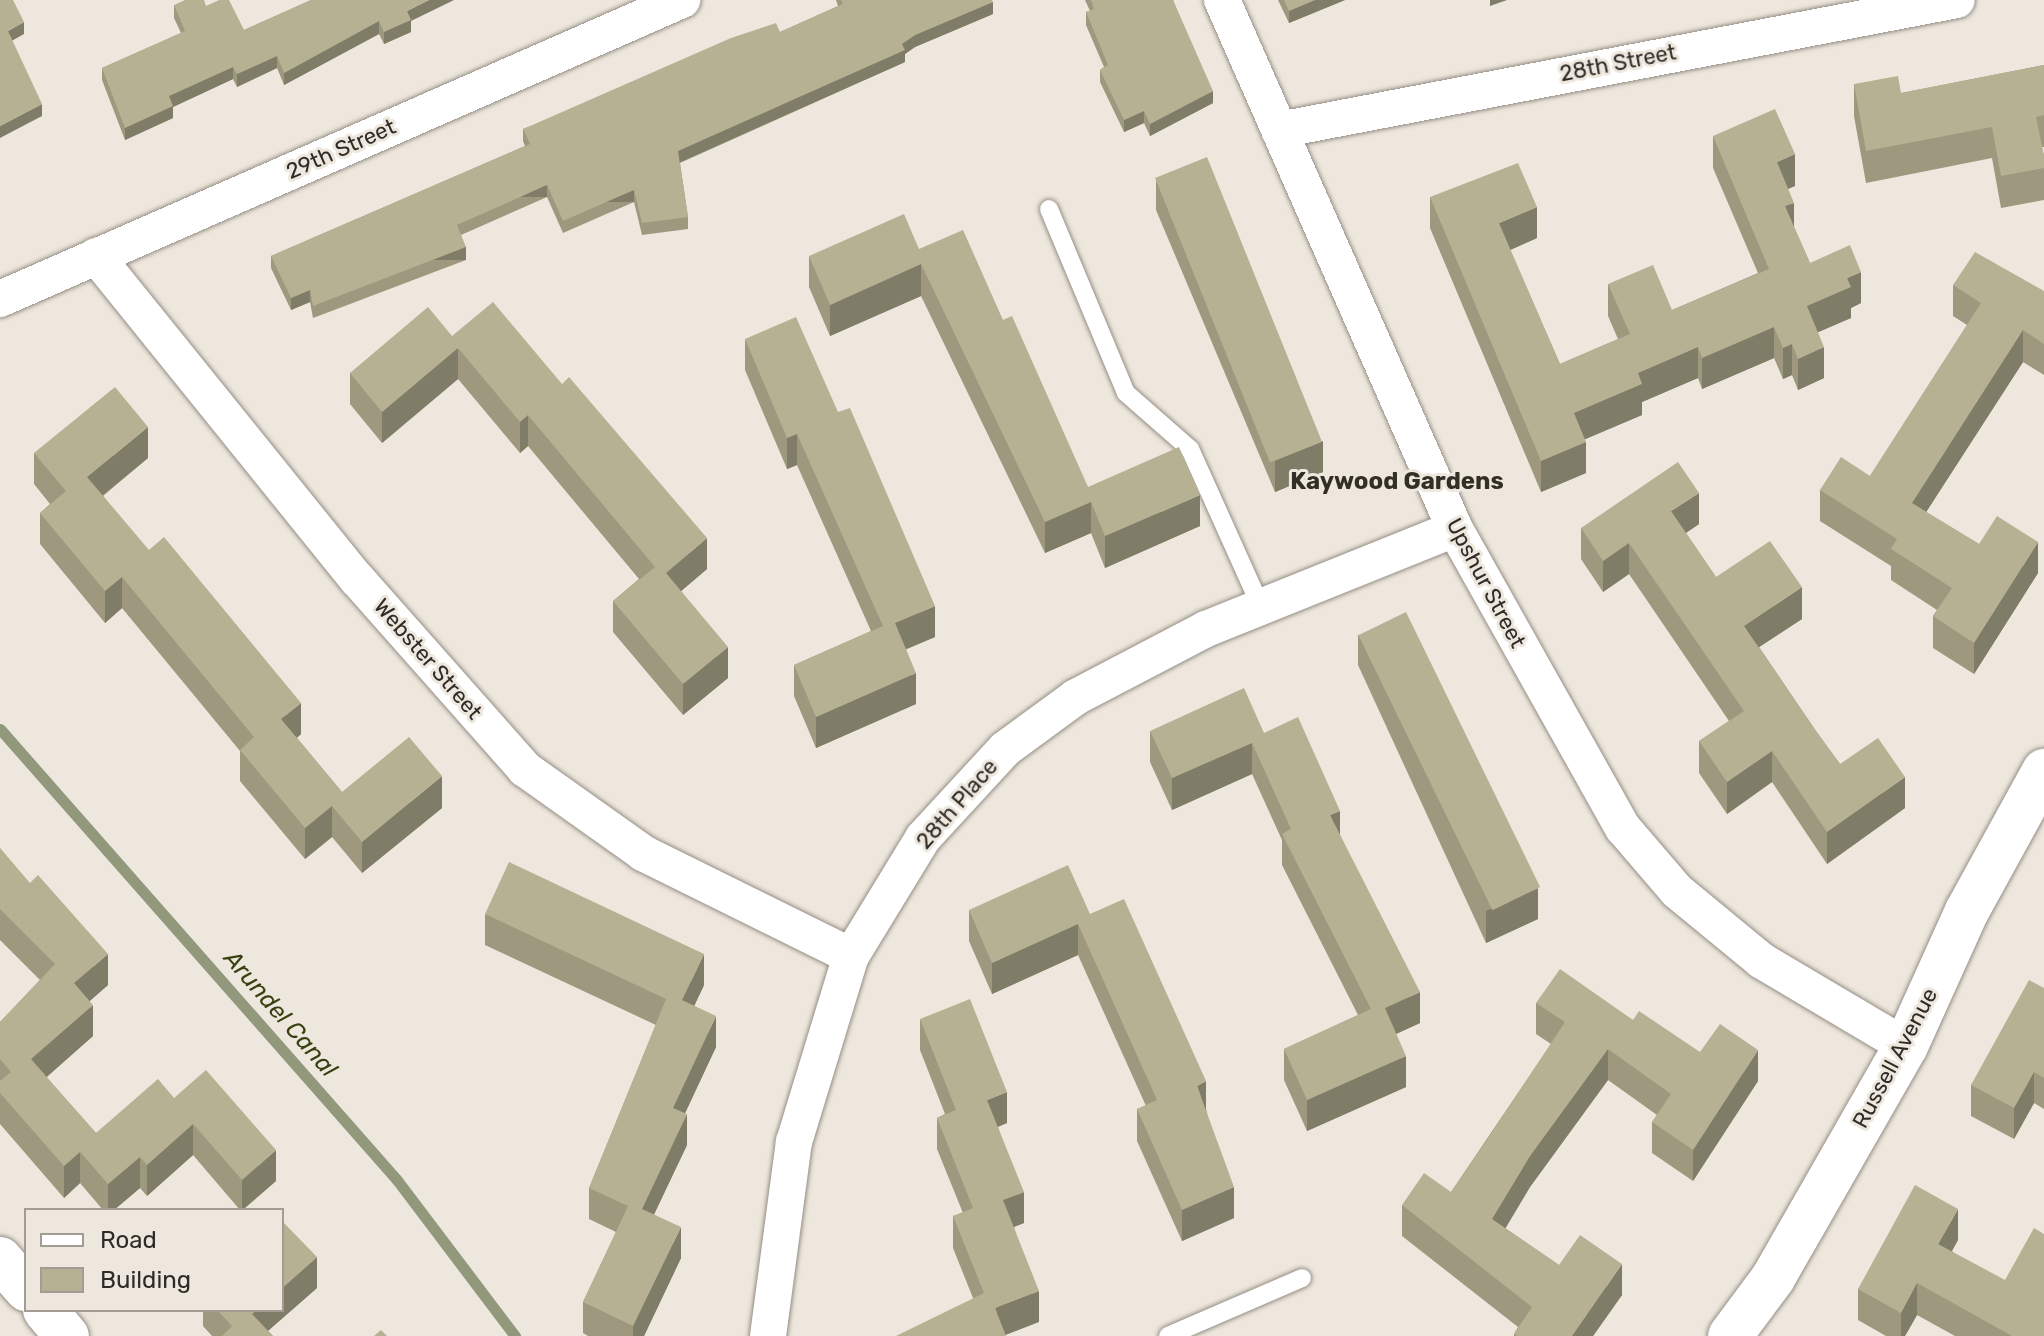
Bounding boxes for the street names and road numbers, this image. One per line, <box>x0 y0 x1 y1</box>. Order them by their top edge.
street label: 28th Street <box>1558 39 1678 87</box>
street label: 29th Street <box>282 113 400 185</box>
street label: Upshur Street <box>1441 513 1531 653</box>
street label: Webster Street <box>368 593 488 725</box>
street label: 28th Place <box>911 754 1003 854</box>
street label: Russell Avenue <box>1847 983 1943 1133</box>

